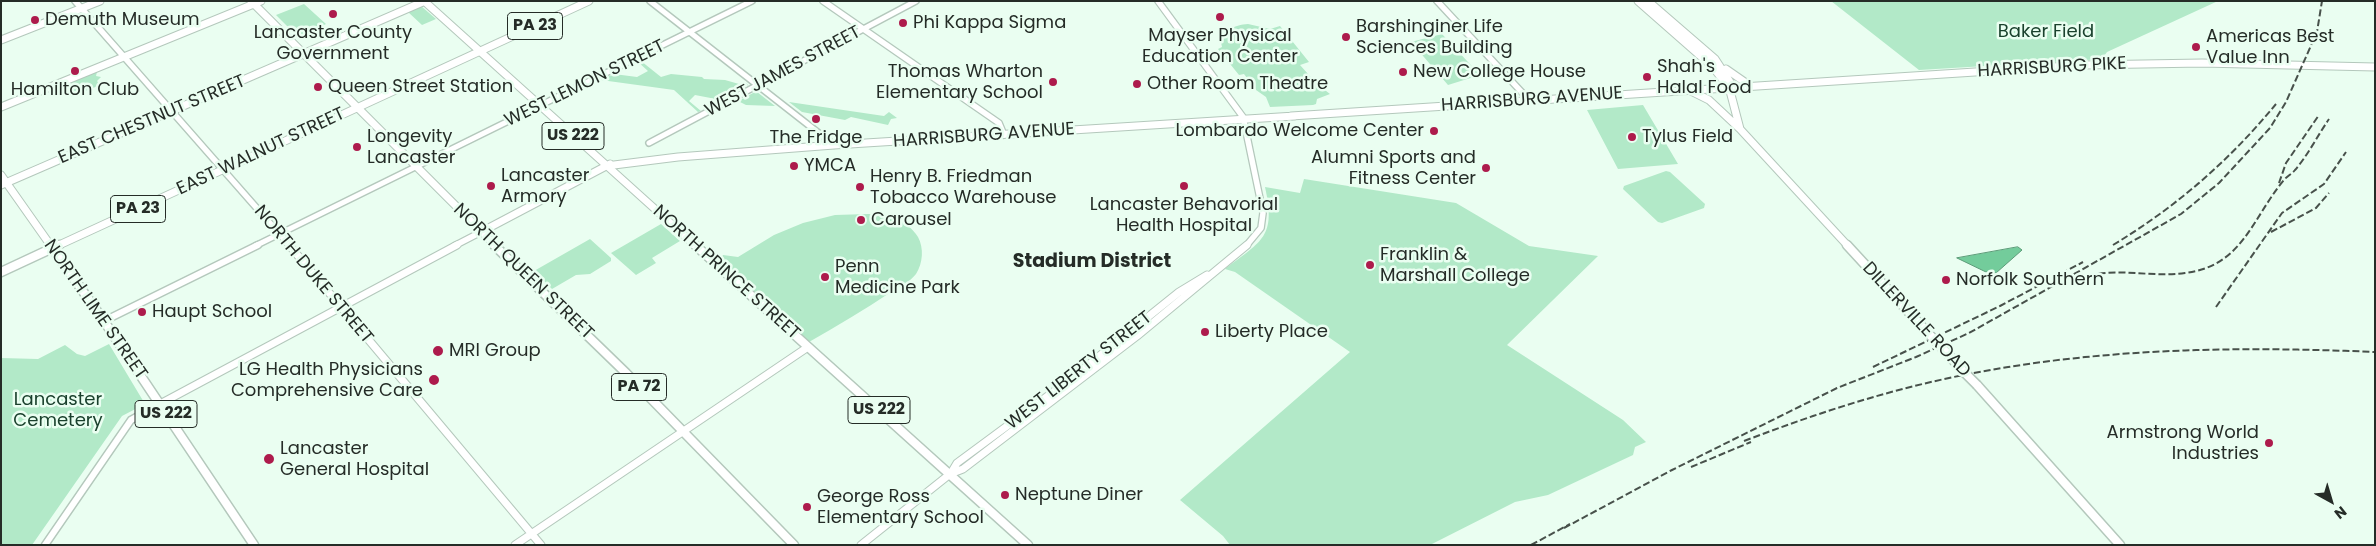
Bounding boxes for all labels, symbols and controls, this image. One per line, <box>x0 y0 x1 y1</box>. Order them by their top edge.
marker: Lancaster County Government <box>327 8 339 20</box>
place label: Demuth Museum <box>45 9 199 31</box>
marker: Mayser Physical Education Center <box>1214 11 1226 23</box>
road number: PA 23 <box>508 12 562 40</box>
place label: Phi Kappa Sigma <box>913 12 1066 34</box>
marker: Demuth Museum <box>29 14 41 26</box>
place label: Barshinginer Life Sciences Building <box>1356 16 1513 58</box>
marker: Phi Kappa Sigma <box>897 17 909 29</box>
park label: Baker Field <box>1998 21 2094 43</box>
place label: Lancaster County Government <box>254 22 412 64</box>
street label: WEST JAMES STREET <box>701 22 865 122</box>
place label: Mayser Physical Education Center <box>1142 25 1298 68</box>
place label: Americas Best Value Inn <box>2206 26 2334 68</box>
marker: Barshinginer Life Sciences Building <box>1340 31 1352 43</box>
street label: WEST LEMON STREET <box>501 36 669 132</box>
marker: Americas Best Value Inn <box>2190 41 2202 53</box>
street label: HARRISBURG PIKE <box>1977 53 2127 83</box>
place label: Shah's Halal Food <box>1657 56 1752 98</box>
place label: Thomas Wharton Elementary School <box>876 61 1043 104</box>
place label: New College House <box>1413 61 1586 83</box>
marker: Hamilton Club <box>69 65 81 77</box>
marker: New College House <box>1397 66 1409 78</box>
street label: EAST CHESTNUT STREET <box>55 71 249 169</box>
marker: Shah's Halal Food <box>1641 71 1653 83</box>
place label: Other Room Theatre <box>1147 73 1328 95</box>
place label: Queen Street Station <box>328 76 513 98</box>
marker: Thomas Wharton Elementary School <box>1047 76 1059 88</box>
marker: Other Room Theatre <box>1131 78 1143 90</box>
place label: Hamilton Club <box>11 79 139 101</box>
marker: Queen Street Station <box>312 81 324 93</box>
street label: HARRISBURG AVENUE <box>1440 83 1624 117</box>
street label: EAST WALNUT STREET <box>174 104 348 200</box>
marker: The Fridge <box>810 113 822 125</box>
street label: HARRISBURG AVENUE <box>892 119 1076 153</box>
place label: Lombardo Welcome Center <box>1176 120 1424 142</box>
road number: US 222 <box>542 122 604 150</box>
marker: Lombardo Welcome Center <box>1428 125 1440 137</box>
place label: Longevity Lancaster <box>367 126 455 168</box>
place label: Tylus Field <box>1642 126 1733 148</box>
place label: The Fridge <box>770 127 862 149</box>
marker: Tylus Field <box>1626 131 1638 143</box>
marker: Longevity Lancaster <box>351 141 363 153</box>
place label: Alumni Sports and Fitness Center <box>1311 147 1476 190</box>
place label: YMCA <box>804 155 856 177</box>
marker: YMCA <box>788 160 800 172</box>
marker: Alumni Sports and Fitness Center <box>1480 162 1492 174</box>
place label: Lancaster Armory <box>501 165 589 208</box>
place label: Henry B. Friedman Tobacco Warehouse <box>870 166 1056 208</box>
marker: Lancaster Armory <box>485 180 497 192</box>
marker: Lancaster Behavorial Health Hospital <box>1178 180 1190 192</box>
marker: Henry B. Friedman Tobacco Warehouse <box>854 181 866 193</box>
place label: Lancaster Behavorial Health Hospital <box>1090 194 1278 236</box>
road number: PA 23 <box>110 195 166 222</box>
street label: NORTH QUEEN STREET <box>448 199 598 345</box>
street label: NORTH DUKE STREET <box>249 201 377 349</box>
street label: NORTH PRINCE STREET <box>648 201 804 345</box>
place label: Carousel <box>871 209 952 231</box>
marker: Carousel <box>855 214 867 226</box>
street label: NORTH LIME STREET <box>39 236 151 384</box>
place label: Franklin & Marshall College <box>1380 244 1530 286</box>
district label: Stadium District <box>1013 251 1171 273</box>
place label: Penn Medicine Park <box>835 256 960 298</box>
street label: DILLERVILLE ROAD <box>1857 258 1975 382</box>
marker: Franklin & Marshall College <box>1364 259 1376 271</box>
place label: Norfolk Southern <box>1956 269 2104 291</box>
marker: Penn Medicine Park <box>819 271 831 283</box>
marker: Norfolk Southern <box>1940 274 1952 286</box>
place label: Haupt School <box>152 301 272 323</box>
marker: Haupt School <box>136 306 148 318</box>
street label: WEST LIBERTY STREET <box>1001 307 1157 435</box>
place label: Liberty Place <box>1215 321 1328 343</box>
marker: Liberty Place <box>1199 326 1211 338</box>
place label: MRI Group <box>449 340 541 362</box>
marker: MRI Group <box>431 344 445 358</box>
place label: LG Health Physicians Comprehensive Care <box>231 359 423 402</box>
marker: LG Health Physicians Comprehensive Care <box>427 373 441 387</box>
road number: PA 72 <box>612 374 666 401</box>
park label: Lancaster Cemetery <box>13 389 103 432</box>
road number: US 222 <box>848 396 910 424</box>
road number: US 222 <box>135 400 197 428</box>
place label: Armstrong World Industries <box>2107 422 2259 464</box>
marker: Armstrong World Industries <box>2263 437 2275 449</box>
place label: Lancaster General Hospital <box>280 438 429 480</box>
marker: Lancaster General Hospital <box>262 452 276 466</box>
north arrow <box>2306 476 2356 526</box>
place label: Neptune Diner <box>1015 484 1143 506</box>
place label: George Ross Elementary School <box>817 486 984 528</box>
marker: Neptune Diner <box>999 489 1011 501</box>
marker: George Ross Elementary School <box>801 501 813 513</box>
text: N <box>2330 502 2351 524</box>

